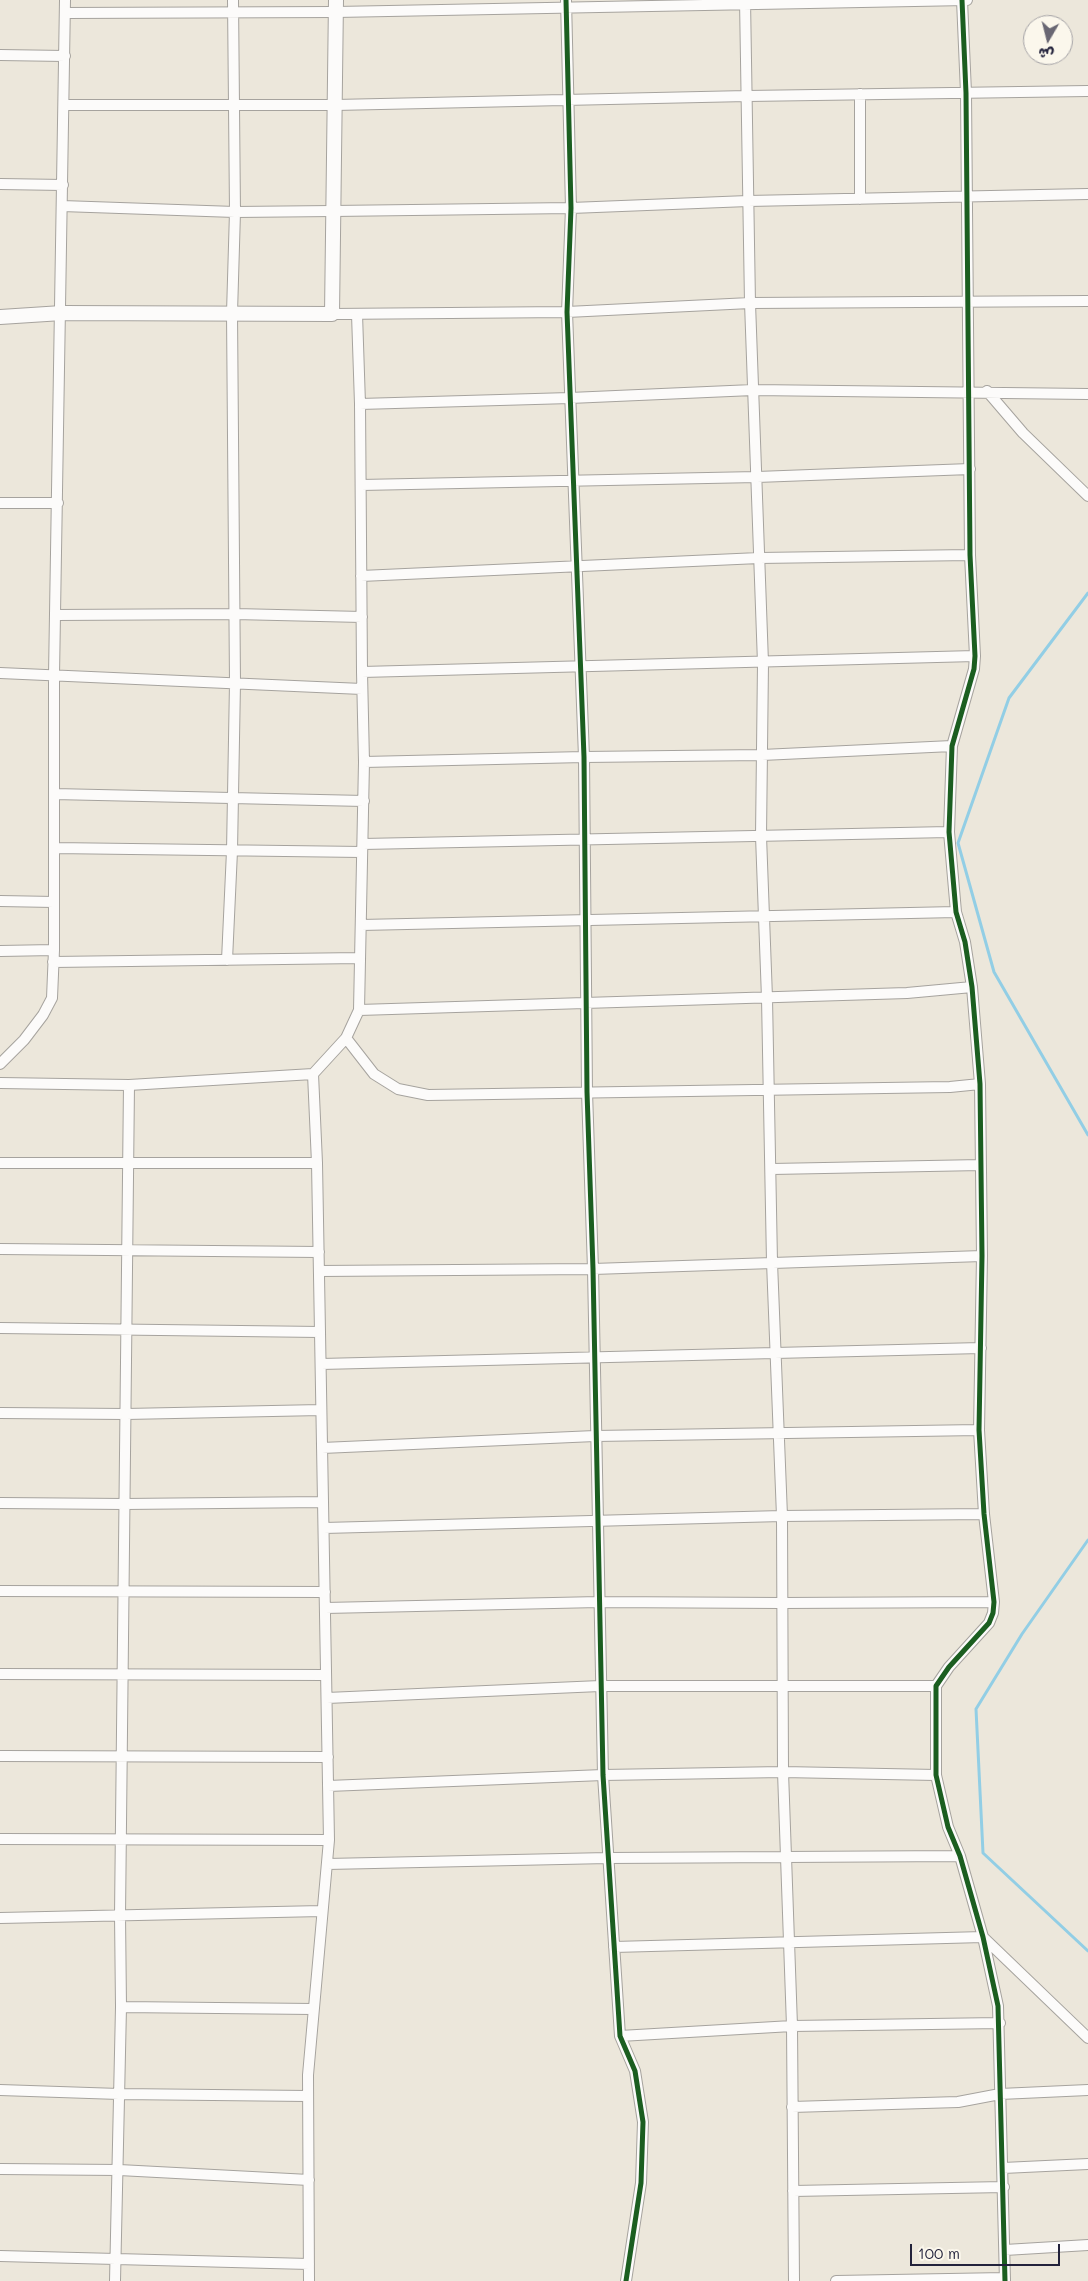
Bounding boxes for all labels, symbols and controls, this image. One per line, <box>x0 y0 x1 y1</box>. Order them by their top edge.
north arrow <box>1023 15 1073 65</box>
text: ش <box>1037 44 1055 65</box>
scale bar <box>913 2234 1063 2266</box>
text: 100 m <box>918 2243 960 2263</box>

